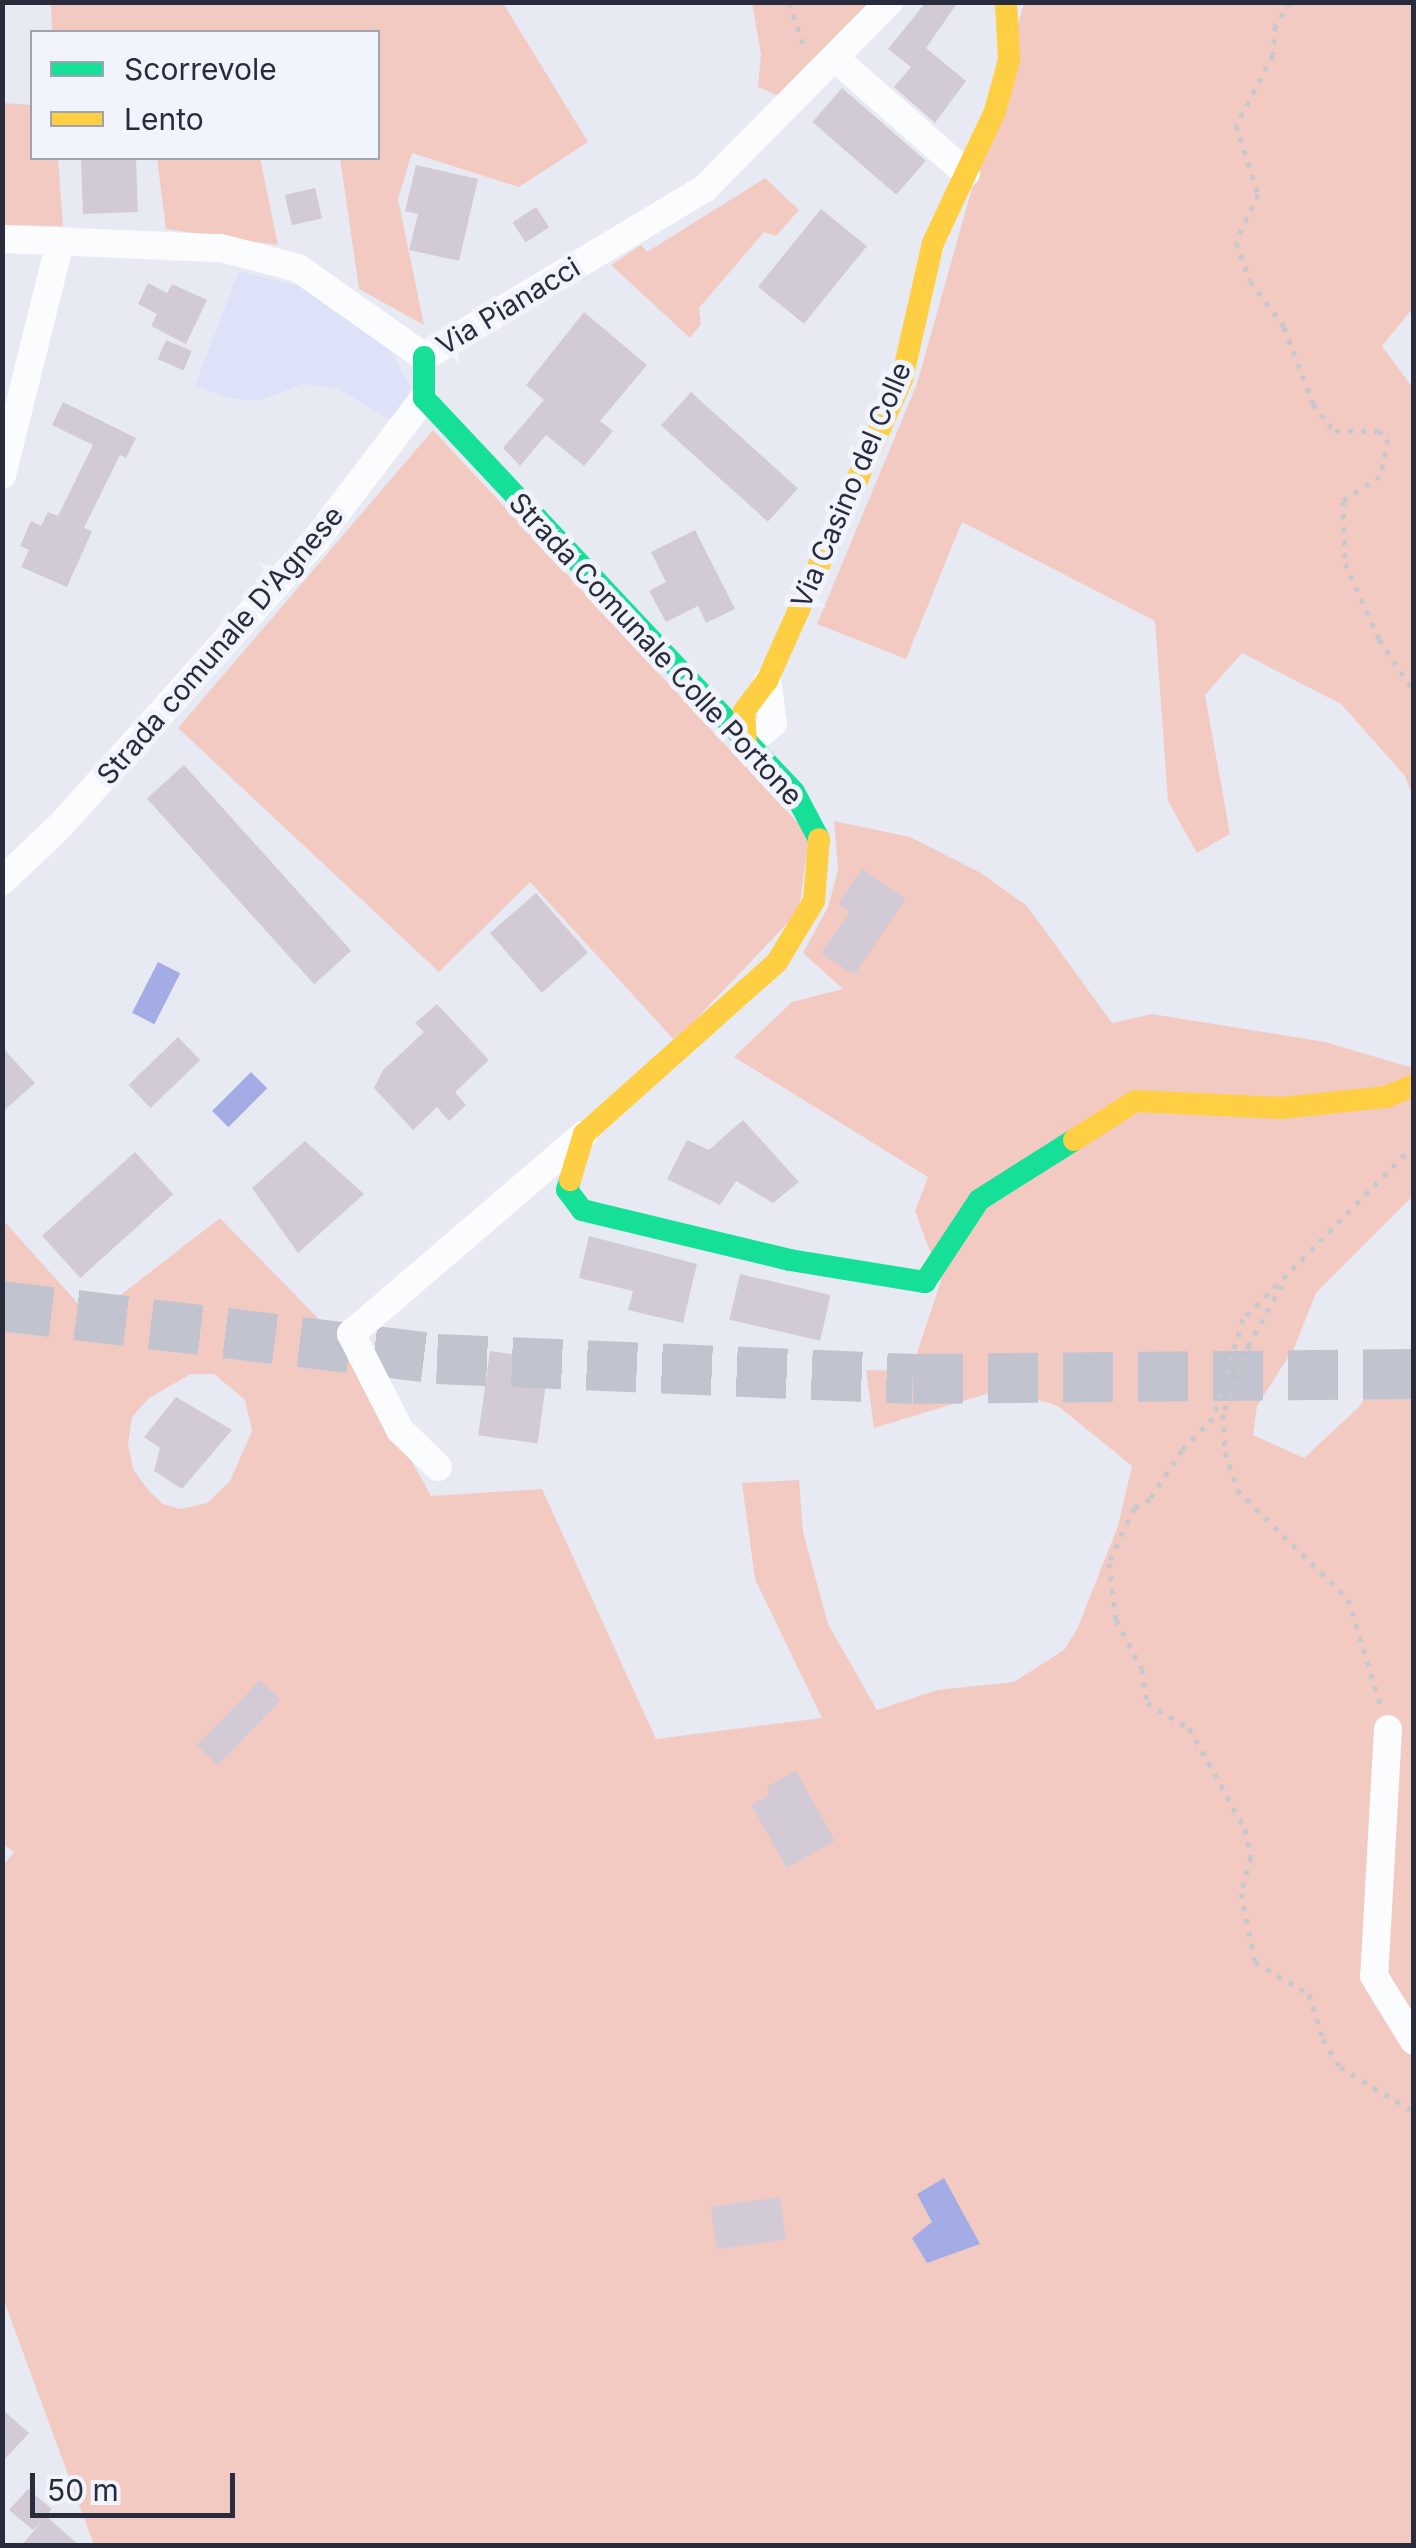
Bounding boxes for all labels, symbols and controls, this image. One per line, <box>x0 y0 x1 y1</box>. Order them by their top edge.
legend <box>30 30 380 160</box>
text: Scorrevole <box>124 51 277 87</box>
text: Lento <box>124 101 204 137</box>
street label: Via Pianacci <box>430 250 586 362</box>
street label: Via Casino del Colle <box>784 357 918 613</box>
street label: Strada Comunale Colle Portone <box>502 486 810 812</box>
street label: Strada comunale D'Agnese <box>90 499 350 791</box>
scale bar <box>35 2453 240 2515</box>
text: 50 m <box>47 2472 119 2508</box>

